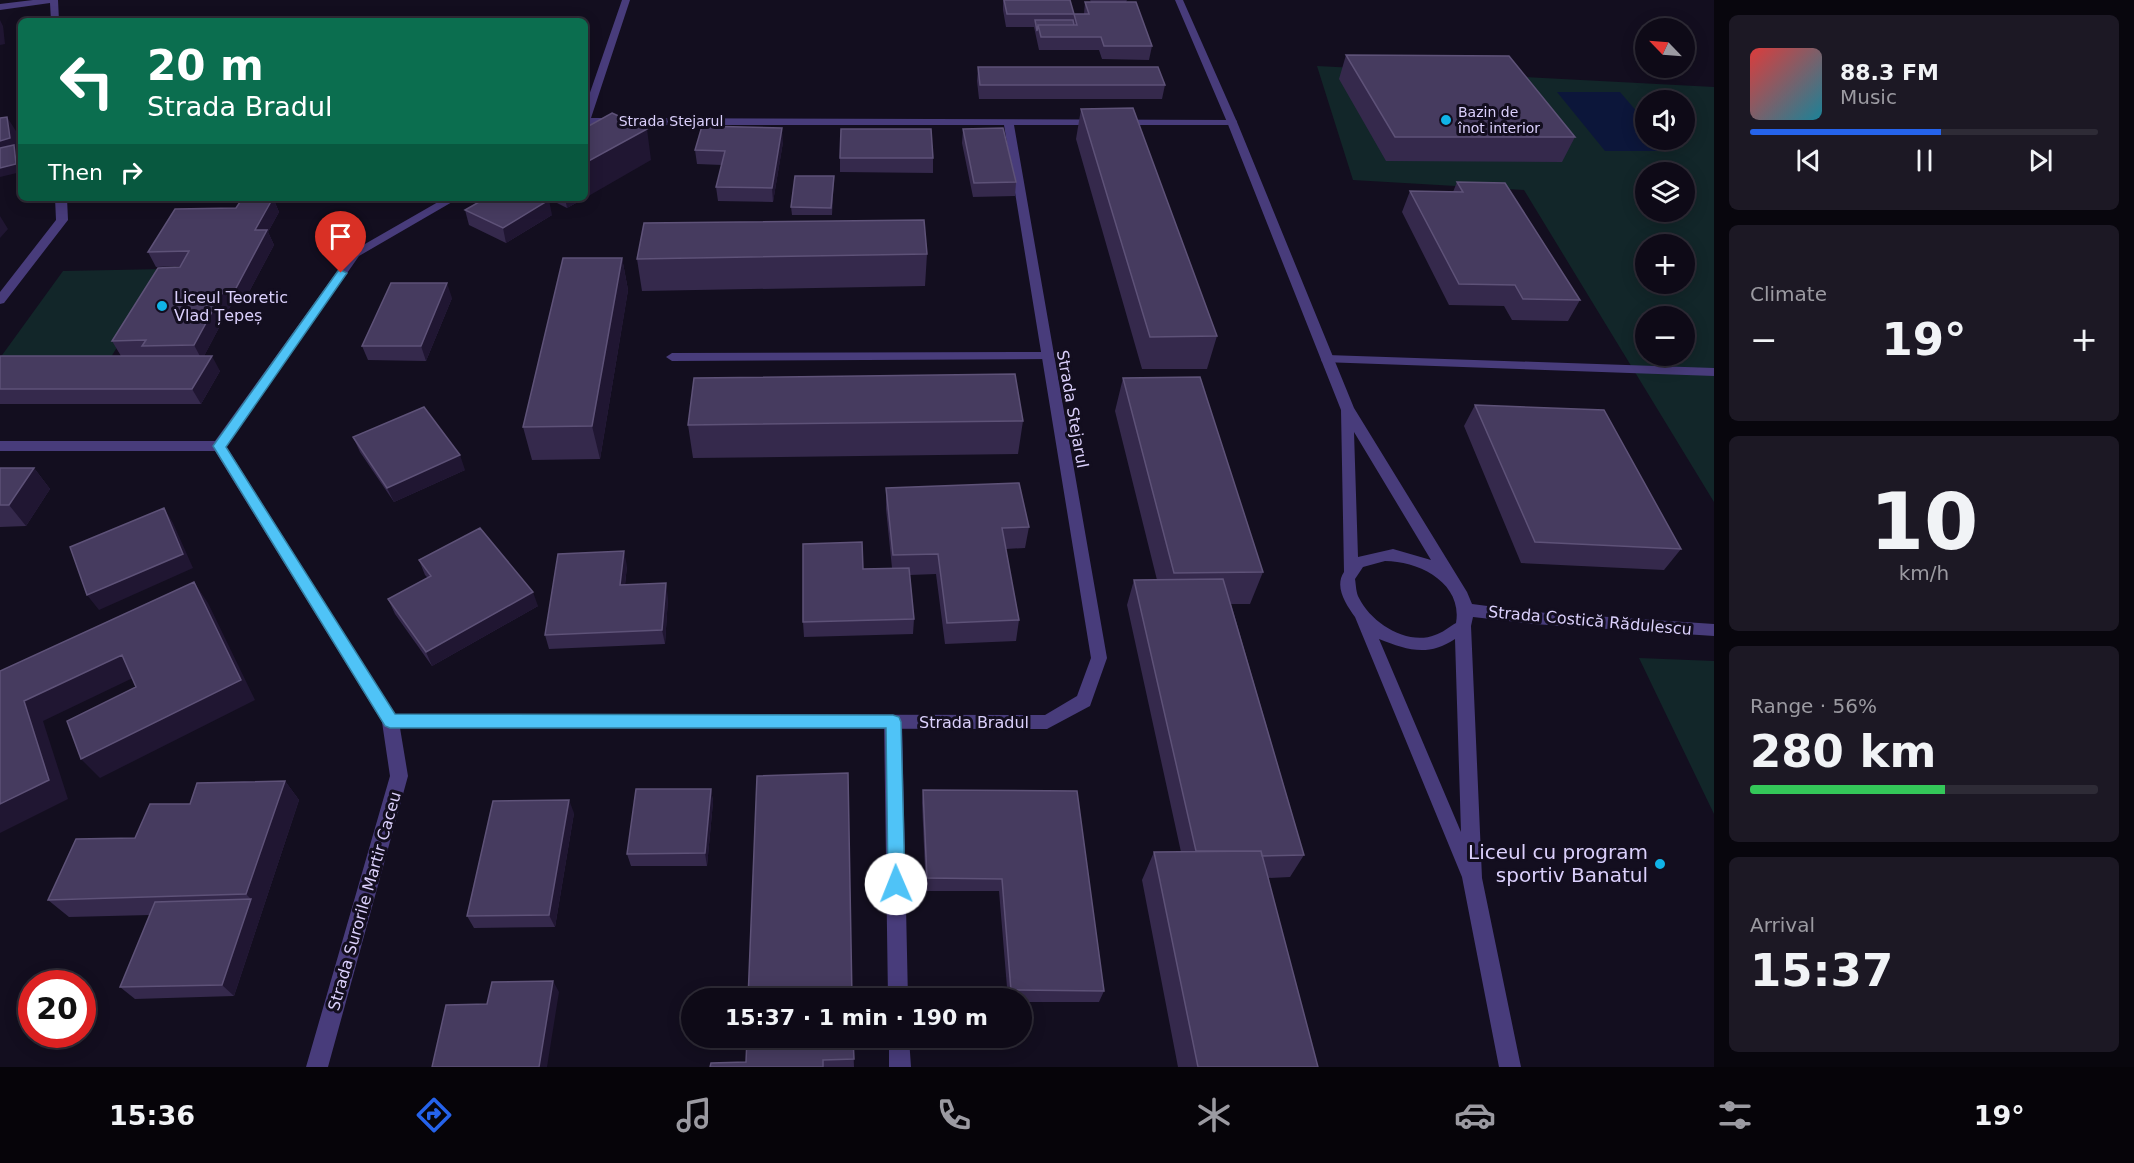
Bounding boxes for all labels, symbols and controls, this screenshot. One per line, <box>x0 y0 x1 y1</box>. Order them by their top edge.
north arrow <box>1635 18 1695 78</box>
map controls <box>1635 18 1695 366</box>
text: 20 m <box>147 41 264 90</box>
icon: left <box>48 42 126 120</box>
text: 88.3 FM <box>1840 60 1939 85</box>
text: Music <box>1840 85 1897 109</box>
button: sound <box>1635 90 1695 150</box>
text: Strada Bradul <box>147 91 333 122</box>
place label: Bazin de înot interior <box>1457 104 1540 136</box>
street label: Strada Stejarul <box>619 113 723 129</box>
marker: Bazin de înot interior <box>1439 113 1453 127</box>
icon: previous <box>1792 144 1825 177</box>
icon: pause <box>1908 144 1941 177</box>
icon: next <box>2024 144 2057 177</box>
icon: right <box>115 156 148 189</box>
text: Then <box>48 160 103 185</box>
button: layers <box>1635 162 1695 222</box>
pin <box>315 211 366 273</box>
icon: arrive <box>324 220 357 253</box>
button: + <box>1635 234 1695 294</box>
text: Climate <box>1750 282 1827 306</box>
place label: Liceul Teoretic Vlad Țepeș <box>174 288 288 325</box>
marker: Liceul Teoretic Vlad Țepeș <box>155 299 169 313</box>
button: − <box>1635 306 1695 366</box>
text: 19° <box>1881 313 1967 366</box>
text: − <box>1750 320 1778 359</box>
text: + <box>2070 320 2098 359</box>
street label: Strada Stejarul <box>1053 349 1092 470</box>
text: 10 <box>1870 477 1978 567</box>
text: km/h <box>1899 561 1949 585</box>
street label: Strada Costică Rădulescu <box>1487 602 1693 639</box>
text: Range · 56% <box>1750 694 1877 718</box>
street label: Strada Bradul <box>919 713 1029 732</box>
text: 280 km <box>1750 725 1936 778</box>
street label: Strada Surorile Martir Caceu <box>324 789 405 1013</box>
place label: Liceul cu program sportiv Banatul <box>1468 840 1648 887</box>
position arrow <box>864 852 928 916</box>
marker: Liceul cu program sportiv Banatul <box>1653 857 1667 871</box>
text: Arrival <box>1750 913 1815 937</box>
text: 15:37 <box>1750 944 1893 997</box>
speed limit sign: 20 <box>18 970 96 1048</box>
text: 15:37 · 1 min · 190 m <box>725 1005 988 1030</box>
icon: directions <box>413 1094 455 1136</box>
icon: music <box>673 1094 715 1136</box>
icon: phone <box>933 1094 975 1136</box>
icon: climate <box>1193 1094 1235 1136</box>
icon: car <box>1454 1094 1496 1136</box>
icon: filters <box>1714 1094 1756 1136</box>
text: 15:36 <box>109 1100 195 1131</box>
text: 19° <box>1974 1100 2025 1131</box>

